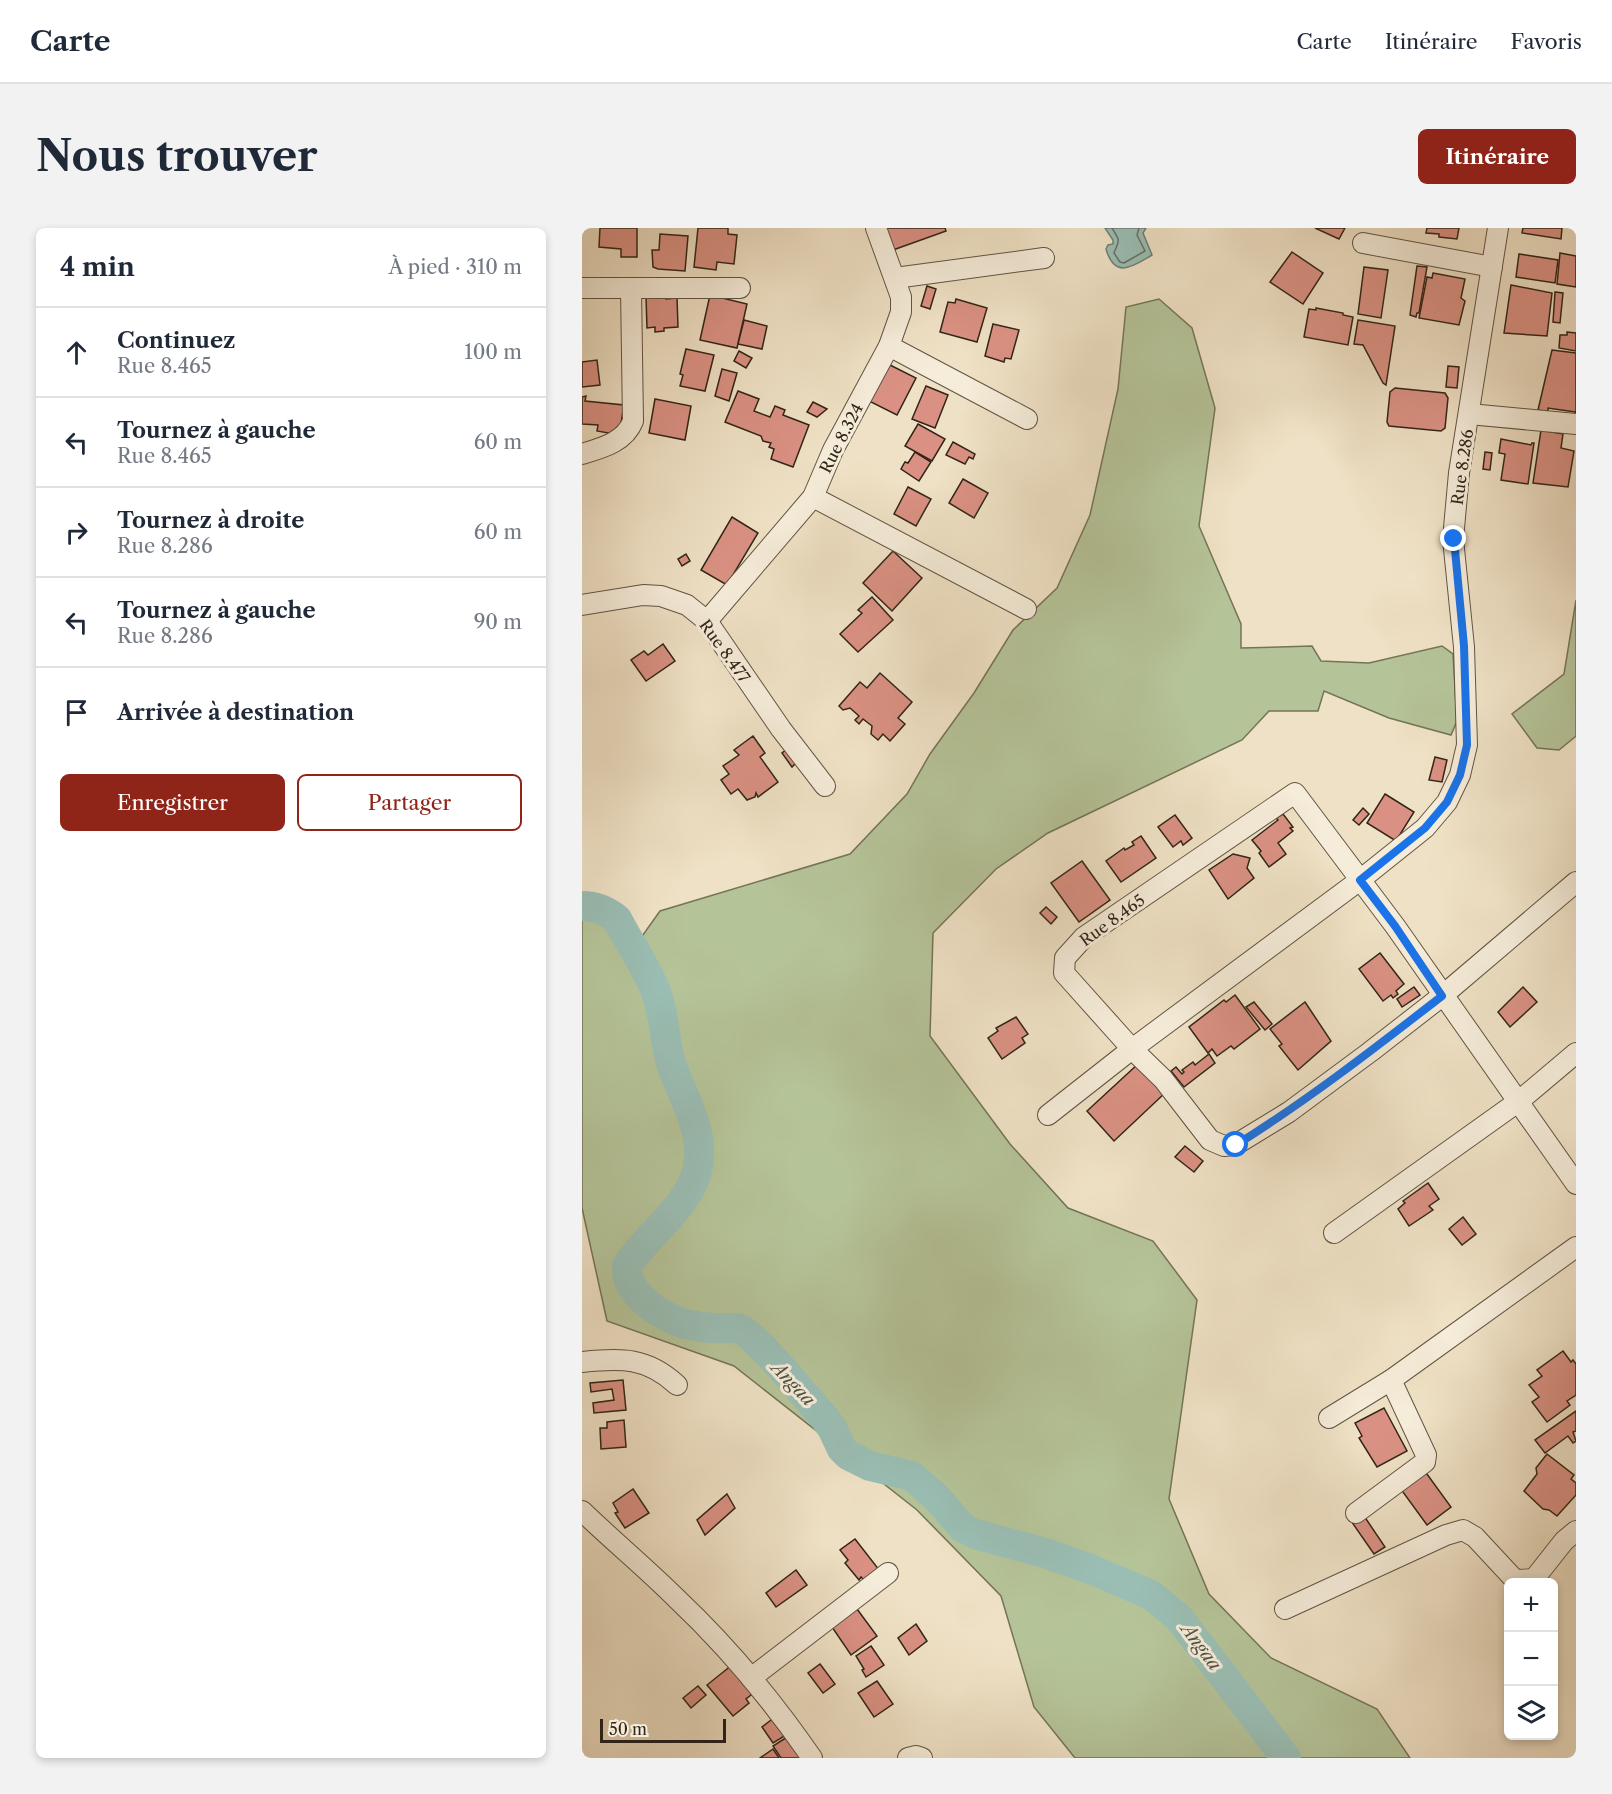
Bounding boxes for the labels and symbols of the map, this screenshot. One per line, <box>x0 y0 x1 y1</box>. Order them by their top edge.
street label: Rue 8.324 <box>815 400 867 476</box>
street label: Rue 8.286 <box>1447 428 1477 506</box>
route end <box>1440 525 1466 551</box>
street label: Rue 8.477 <box>695 615 755 687</box>
street label: Rue 8.465 <box>1075 890 1149 950</box>
route start <box>1222 1131 1248 1157</box>
water label: Angaa <box>765 1355 820 1411</box>
water label: Angaa <box>1174 1617 1226 1675</box>
scale bar <box>600 1716 726 1744</box>

